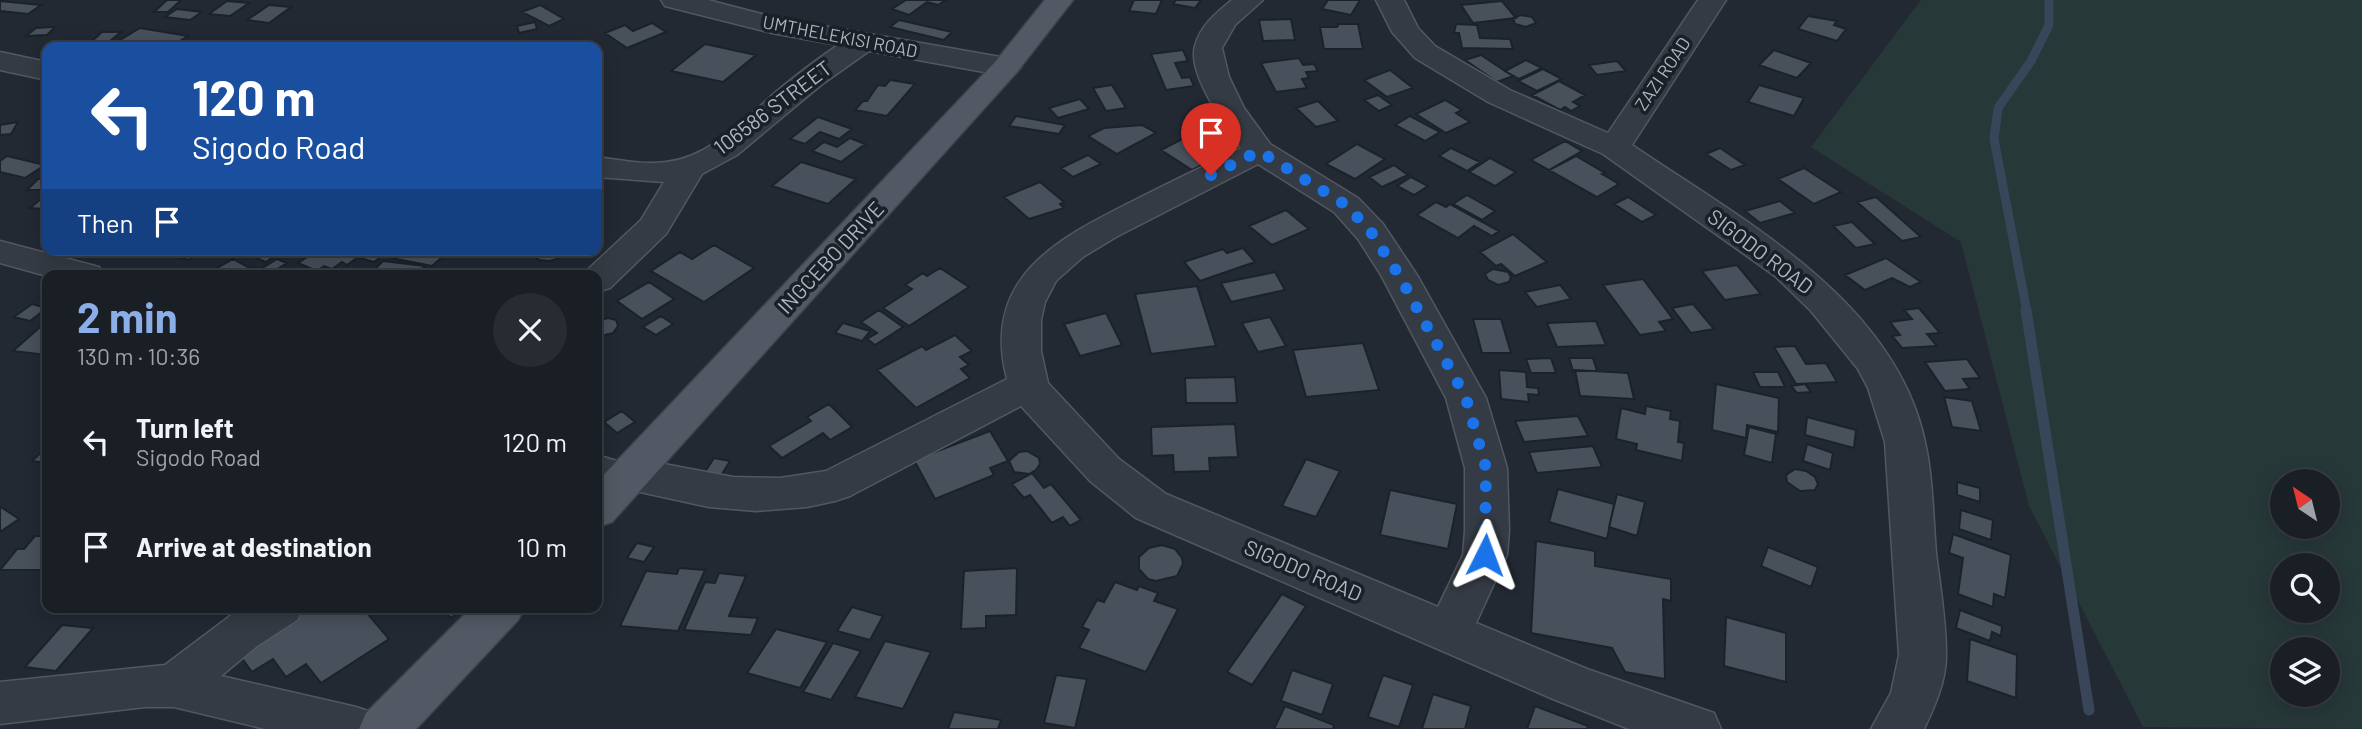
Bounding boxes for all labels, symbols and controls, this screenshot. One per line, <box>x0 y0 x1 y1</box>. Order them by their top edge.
street label: UMTHELEKISI ROAD <box>761 10 919 62</box>
street label: ZAZI ROAD <box>1630 33 1695 114</box>
street label: 106586 STREET <box>708 54 836 159</box>
text: 120 m <box>192 67 315 126</box>
icon: left <box>77 70 168 161</box>
pin <box>1181 103 1241 175</box>
icon: arrive <box>1192 114 1230 152</box>
text: Sigodo Road <box>192 127 365 165</box>
street label: INGCEBO DRIVE <box>772 196 888 318</box>
icon: arrive <box>148 203 186 241</box>
street label: SIGODO ROAD <box>1703 203 1819 299</box>
text: Then <box>77 207 134 238</box>
text: 2 min <box>77 291 178 341</box>
button: close <box>493 293 567 367</box>
text: 130 m · 10:36 <box>77 342 200 370</box>
text: Turn left <box>136 412 234 443</box>
icon: left <box>77 423 115 461</box>
text: 120 m <box>503 426 567 457</box>
text: Sigodo Road <box>136 443 261 471</box>
north arrow <box>2270 469 2340 539</box>
map controls <box>2270 469 2340 707</box>
position arrow <box>1448 518 1522 592</box>
icon: arrive <box>77 528 115 566</box>
text: Arrive at destination <box>136 531 372 562</box>
text: 10 m <box>517 531 567 562</box>
street label: SIGODO ROAD <box>1241 534 1366 606</box>
button: search <box>2270 553 2340 623</box>
button: layers <box>2270 637 2340 707</box>

